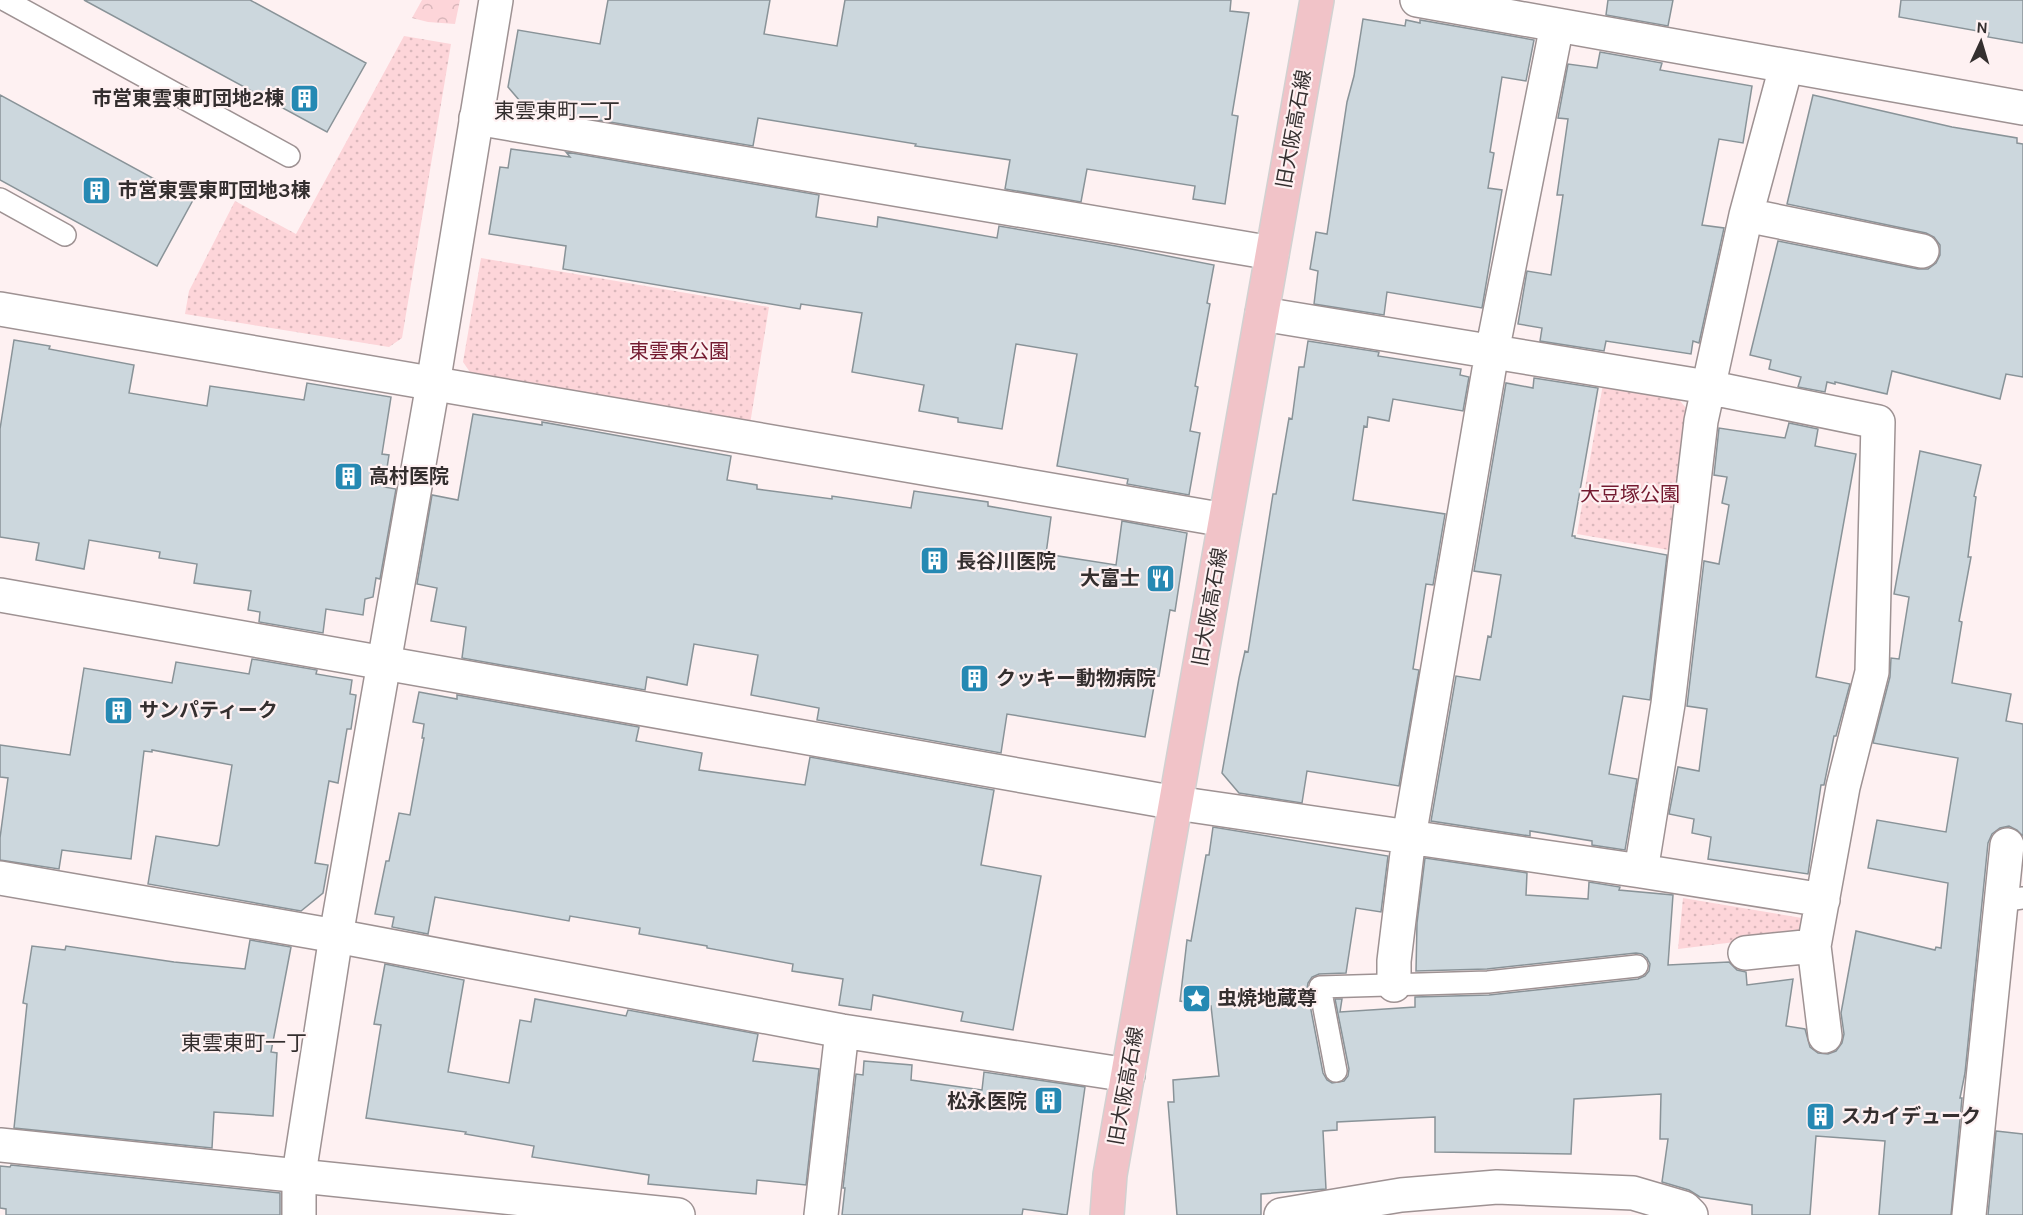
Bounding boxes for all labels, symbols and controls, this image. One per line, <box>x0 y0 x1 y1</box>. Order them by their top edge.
north arrow <box>1951 12 2011 72</box>
text: N <box>1976 18 1988 37</box>
street label: 旧大阪高石線 <box>1272 68 1316 190</box>
building icon: 市営東雲東町団地2棟 <box>289 82 321 114</box>
place label: 市営東雲東町団地2棟 <box>92 87 284 110</box>
district label: 東雲東町二丁 <box>494 99 620 123</box>
building icon: 市営東雲東町団地3棟 <box>81 174 113 206</box>
place label: 市営東雲東町団地3棟 <box>118 179 310 202</box>
park label: 東雲東公園 <box>629 340 729 363</box>
building icon: 高村医院 <box>332 460 364 492</box>
place label: 高村医院 <box>369 465 449 488</box>
park label: 大豆塚公園 <box>1580 483 1680 506</box>
building icon: 長谷川医院 <box>919 545 951 577</box>
street label: 旧大阪高石線 <box>1188 546 1232 668</box>
place label: 長谷川医院 <box>956 550 1056 573</box>
restaurant icon: 大富士 <box>1145 562 1177 594</box>
place label: 大富士 <box>1080 567 1140 590</box>
building icon: クッキー動物病院 <box>959 662 991 694</box>
place label: クッキー動物病院 <box>996 667 1156 690</box>
building icon: サンパティーク <box>102 694 134 726</box>
place label: サンパティーク <box>139 699 278 722</box>
place icon: 虫焼地蔵尊 <box>1180 982 1212 1014</box>
place label: 虫焼地蔵尊 <box>1217 987 1317 1010</box>
street label: 旧大阪高石線 <box>1104 1025 1148 1147</box>
district label: 東雲東町一丁 <box>181 1031 307 1055</box>
building icon: 松永医院 <box>1032 1085 1064 1117</box>
place label: 松永医院 <box>947 1090 1027 1113</box>
building icon: スカイデューク <box>1804 1100 1836 1132</box>
place label: スカイデューク <box>1841 1105 1981 1128</box>

